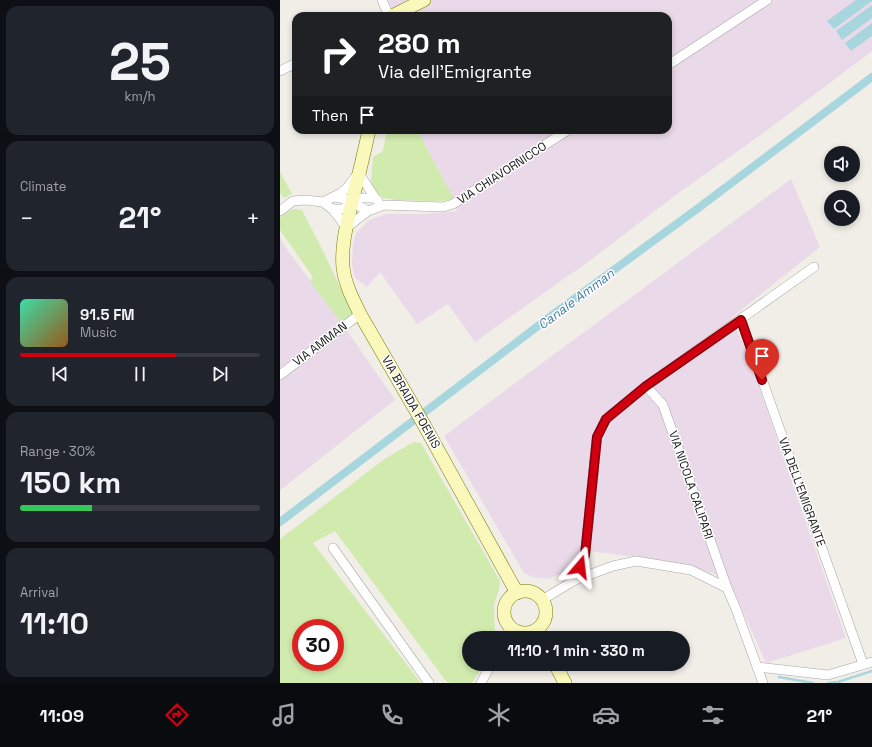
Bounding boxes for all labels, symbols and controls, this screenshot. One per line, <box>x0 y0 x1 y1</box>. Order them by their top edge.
text: 280 m <box>378 25 461 61</box>
icon: right <box>312 28 364 80</box>
text: 25 <box>109 29 171 95</box>
text: Via dell'Emigrante <box>378 60 532 83</box>
text: km/h <box>125 88 155 105</box>
icon: arrive <box>356 104 378 126</box>
text: Then <box>312 106 348 125</box>
street label: VIA CHIAVORNICCO <box>454 138 550 208</box>
map controls <box>824 146 860 226</box>
button: sound <box>824 146 860 182</box>
text: Climate <box>20 178 66 195</box>
button: search <box>824 190 860 226</box>
text: 21° <box>118 198 162 237</box>
text: − <box>20 204 34 232</box>
text: + <box>246 204 260 232</box>
water label: Canale Amman <box>534 264 618 333</box>
text: 91.5 FM <box>80 305 135 324</box>
street label: VIA AMMAN <box>289 318 351 370</box>
text: Music <box>80 324 117 341</box>
pin <box>745 339 779 380</box>
icon: arrive <box>751 345 773 367</box>
street label: VIA BRAIDA FOENIS <box>378 353 444 451</box>
icon: previous <box>49 363 71 385</box>
icon: pause <box>129 363 151 385</box>
icon: next <box>209 363 231 385</box>
street label: VIA NICOLA CALIPARI <box>665 429 717 541</box>
street label: VIA DELL'EMIGRANTE <box>775 435 829 549</box>
text: Range · 30% <box>20 443 95 460</box>
text: 150 km <box>20 463 121 502</box>
position arrow <box>559 546 601 588</box>
text: Arrival <box>20 584 59 601</box>
text: 11:10 <box>20 604 89 643</box>
speed limit sign: 30 <box>292 619 344 671</box>
text: 11:10 · 1 min · 330 m <box>507 641 645 660</box>
icon: directions <box>163 701 191 729</box>
icon: music <box>270 701 298 729</box>
icon: phone <box>378 701 406 729</box>
icon: climate <box>485 701 513 729</box>
icon: car <box>592 701 620 729</box>
icon: filters <box>699 701 727 729</box>
text: 11:09 <box>40 704 84 727</box>
text: 21° <box>806 704 832 727</box>

